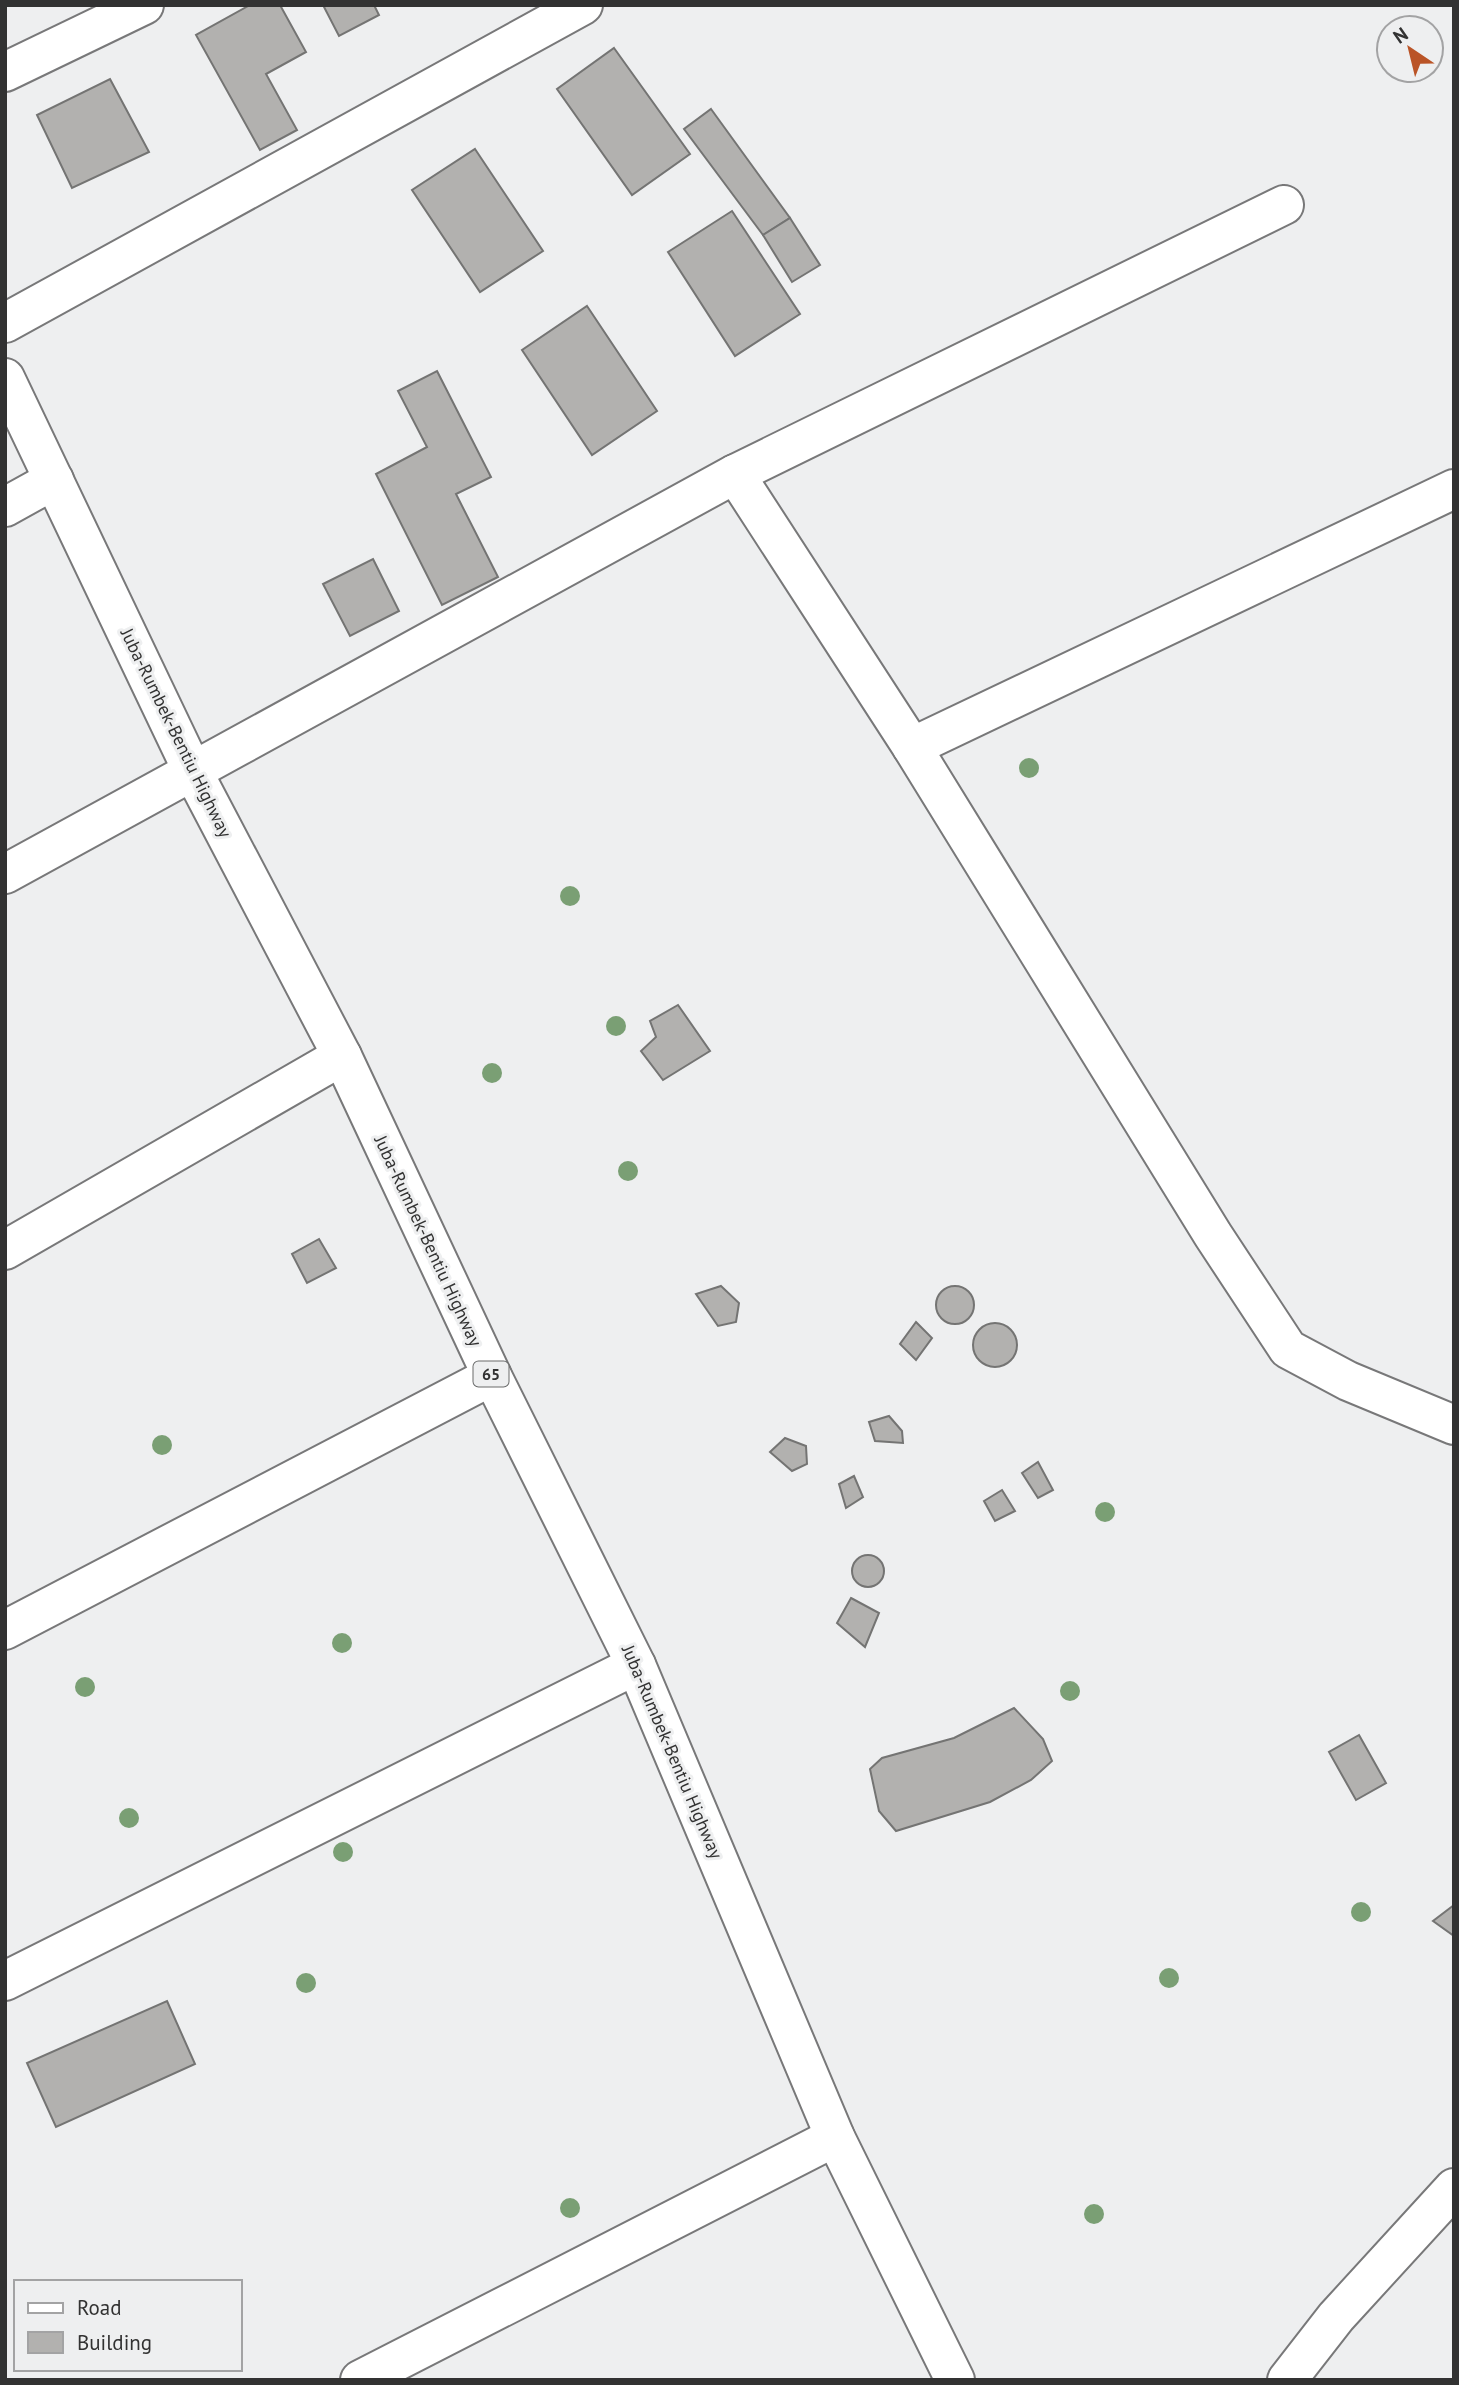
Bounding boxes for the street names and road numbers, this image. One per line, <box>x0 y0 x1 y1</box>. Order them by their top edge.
street label: Juba-Rumbek-Bentiu Highway <box>115 623 237 842</box>
street label: Juba-Rumbek-Bentiu Highway <box>369 1131 488 1350</box>
road number: 65 <box>474 1362 508 1386</box>
street label: Juba-Rumbek-Bentiu Highway <box>617 1641 728 1863</box>

